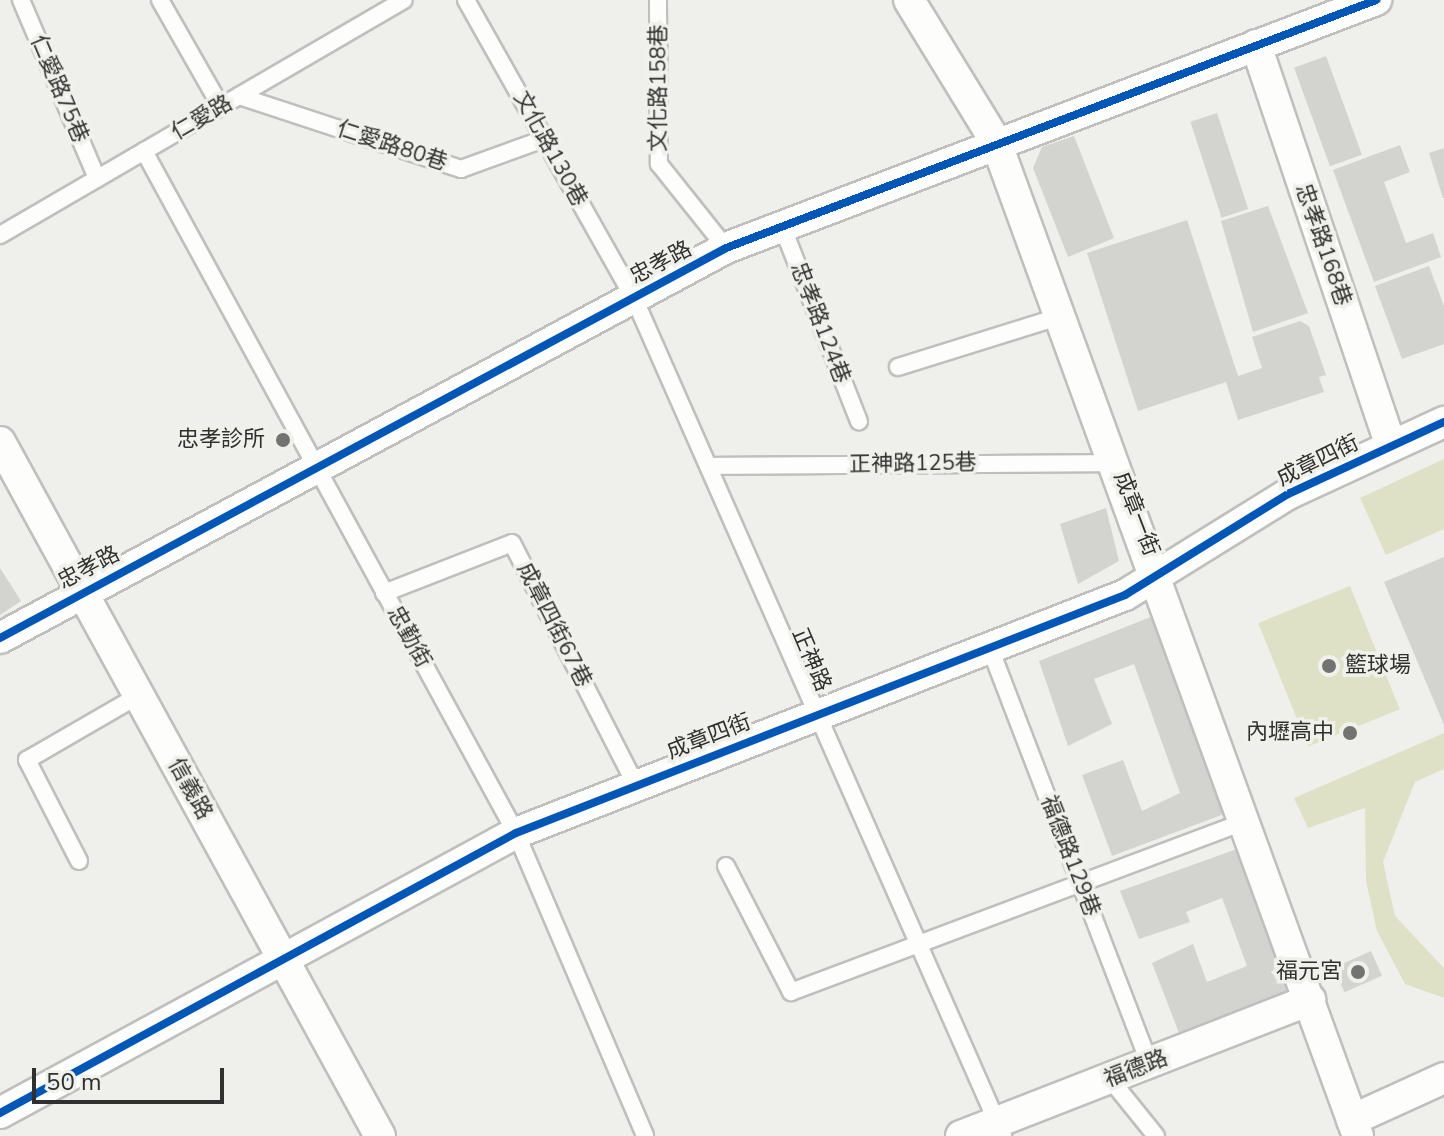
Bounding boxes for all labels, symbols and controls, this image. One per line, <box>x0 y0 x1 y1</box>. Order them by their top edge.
street label: 文化路158巷 <box>646 24 672 152</box>
street label: 仁愛路75巷 <box>24 31 94 147</box>
street label: 文化路130巷 <box>508 87 592 211</box>
street label: 仁愛路 <box>167 90 237 146</box>
street label: 仁愛路80巷 <box>334 116 450 176</box>
street label: 忠孝路168巷 <box>1290 180 1356 310</box>
street label: 忠孝路 <box>626 236 696 290</box>
street label: 忠孝路124巷 <box>785 259 855 387</box>
place label: 忠孝診所 <box>177 427 265 453</box>
marker: 忠孝診所 <box>272 429 294 451</box>
street label: 成章四街 <box>1273 430 1363 492</box>
street label: 正神路125巷 <box>849 450 977 478</box>
street label: 成章一街 <box>1108 468 1164 560</box>
street label: 忠孝路 <box>54 541 124 595</box>
street label: 成章四街67巷 <box>511 558 597 692</box>
street label: 忠勤街 <box>381 602 437 672</box>
street label: 正神路 <box>786 624 836 696</box>
place label: 籃球場 <box>1345 653 1411 679</box>
marker: 籃球場 <box>1320 657 1338 675</box>
street label: 成章四街 <box>663 709 755 765</box>
place label: 內壢高中 <box>1246 720 1334 746</box>
marker: 內壢高中 <box>1341 724 1359 742</box>
street label: 信義路 <box>162 754 218 824</box>
street label: 福德路129巷 <box>1035 792 1105 920</box>
place label: 福元宮 <box>1276 959 1342 985</box>
marker: 福元宮 <box>1349 963 1367 981</box>
street label: 福德路 <box>1100 1045 1172 1093</box>
scale bar <box>36 1052 228 1102</box>
text: 50 m <box>46 1066 102 1098</box>

